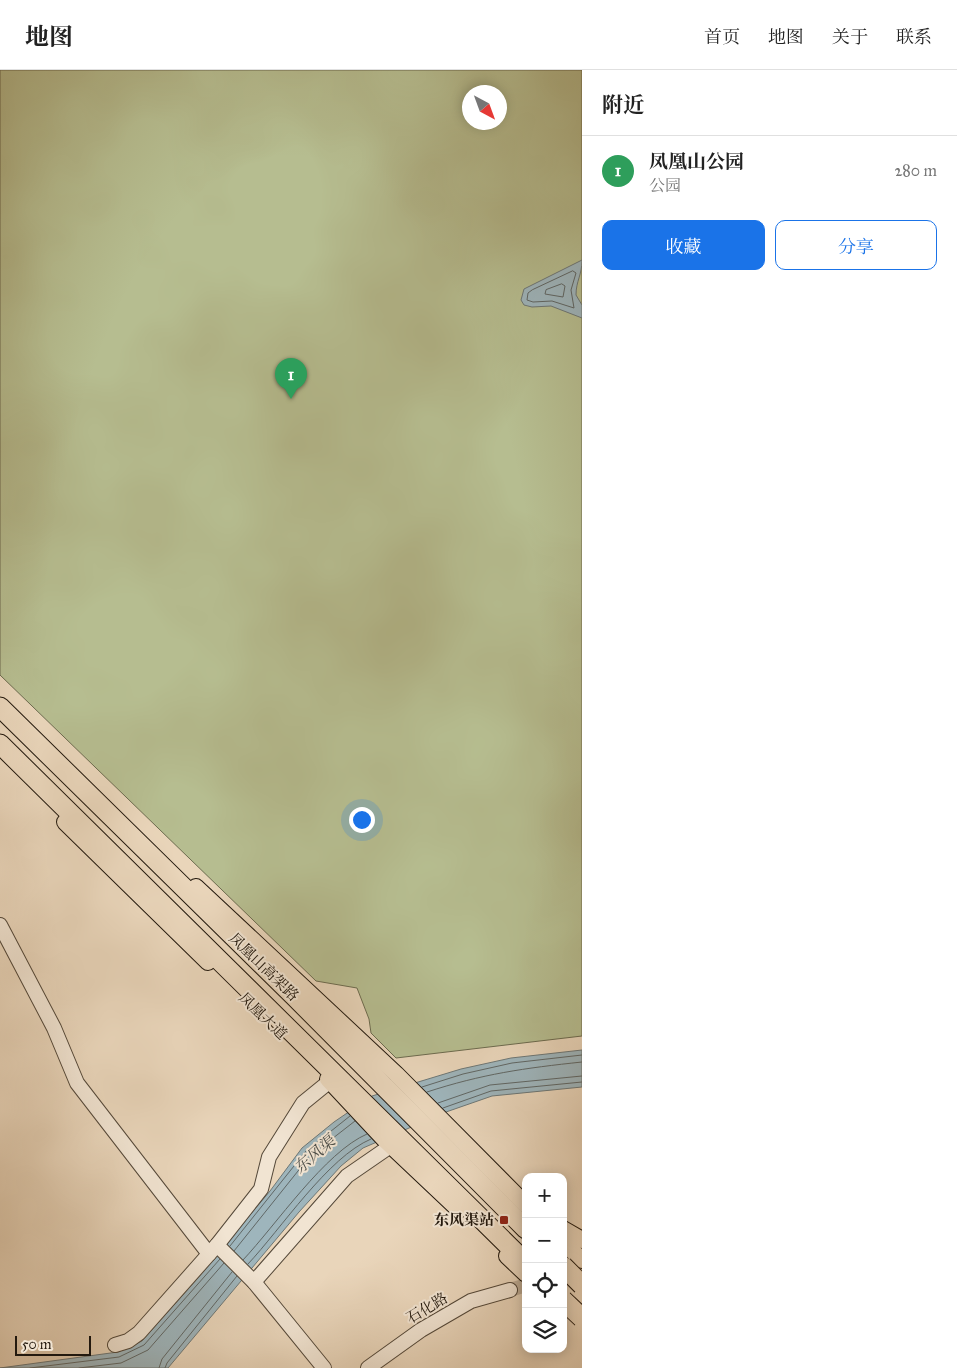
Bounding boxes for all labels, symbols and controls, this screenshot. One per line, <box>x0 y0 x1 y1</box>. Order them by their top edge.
text: 地图 <box>25 22 73 52</box>
text: 首页 <box>704 26 740 48</box>
text: 地图 <box>768 26 804 48</box>
text: 关于 <box>832 26 868 48</box>
text: 联系 <box>896 26 932 48</box>
north arrow <box>462 85 507 130</box>
text: 附近 <box>602 92 644 118</box>
text: 凤凰山公园 <box>649 150 744 173</box>
text: 1 <box>615 161 621 180</box>
text: 280 m <box>894 161 937 180</box>
text: 公园 <box>649 176 681 195</box>
button: 收藏 <box>602 220 765 270</box>
button: 分享 <box>775 220 937 270</box>
pin: 1 <box>275 358 307 399</box>
your location <box>349 807 375 833</box>
street label: 凤凰山高架路 <box>225 929 303 1005</box>
street label: 凤凰大道 <box>235 989 291 1043</box>
water label: 东风渠 <box>290 1130 340 1177</box>
map controls <box>522 1173 567 1353</box>
button: + <box>522 1173 567 1218</box>
place label: 东风渠站 <box>434 1211 494 1229</box>
marker: 东风渠站 <box>498 1214 510 1226</box>
button: − <box>522 1218 567 1263</box>
button: locate <box>522 1263 567 1308</box>
street label: 石化路 <box>403 1289 451 1327</box>
button: layers <box>522 1308 567 1353</box>
scale bar <box>15 1333 91 1356</box>
text: 50 m <box>22 1336 51 1353</box>

